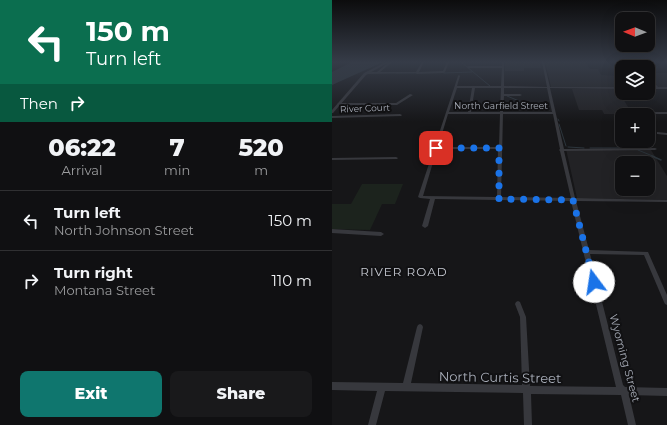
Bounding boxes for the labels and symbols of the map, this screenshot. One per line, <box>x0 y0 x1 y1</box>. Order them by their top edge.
north arrow <box>615 12 655 52</box>
street label: North Garfield Street <box>454 100 548 111</box>
street label: River Court <box>340 102 391 114</box>
pin <box>419 131 453 165</box>
position arrow <box>573 261 615 303</box>
district label: RIVER ROAD <box>360 264 448 279</box>
street label: Wyoming Street <box>607 312 644 404</box>
street label: North Curtis Street <box>439 368 561 386</box>

